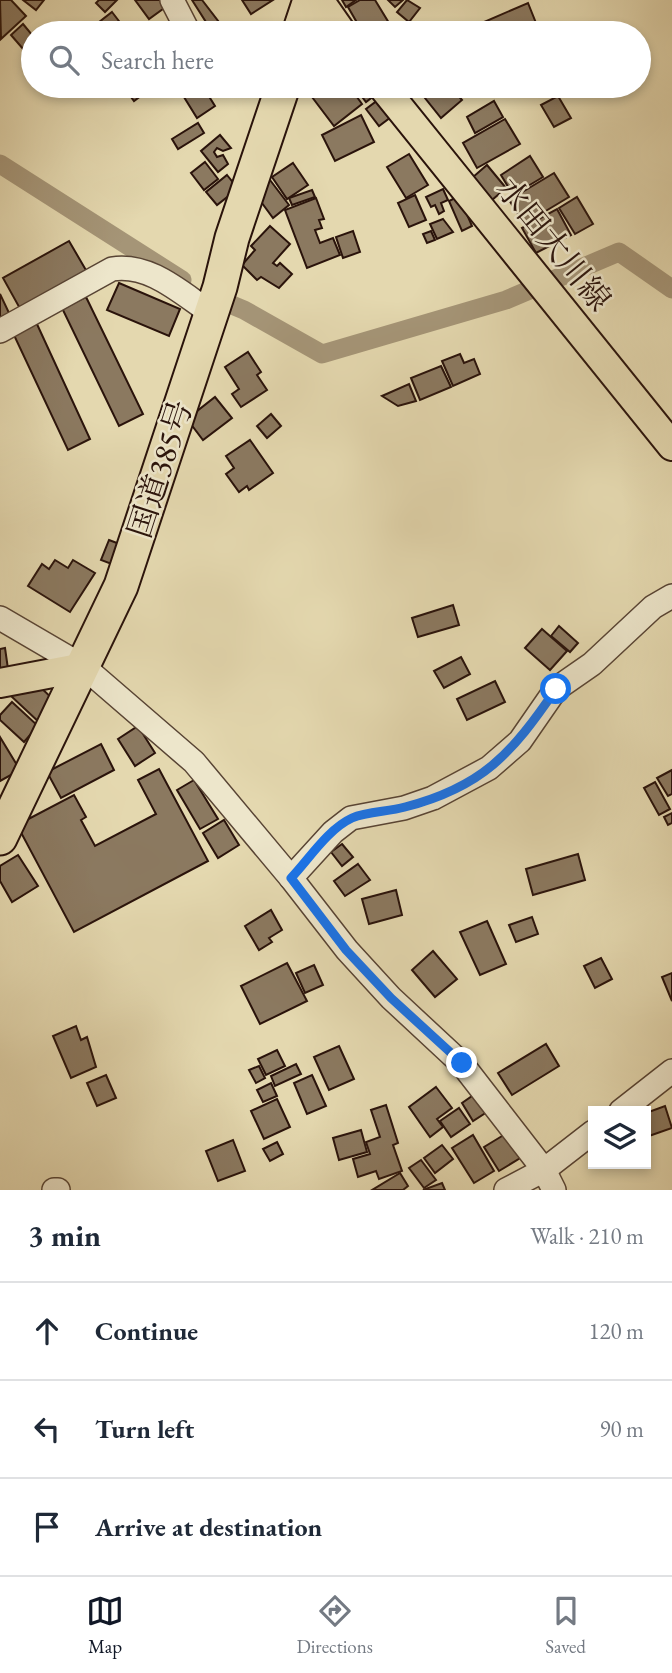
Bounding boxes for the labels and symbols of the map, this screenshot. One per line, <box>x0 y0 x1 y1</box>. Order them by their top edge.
street label: 水田大川線 <box>487 169 621 319</box>
street label: 国道385号 <box>118 395 202 543</box>
route start <box>540 673 571 704</box>
route end <box>446 1047 477 1078</box>

